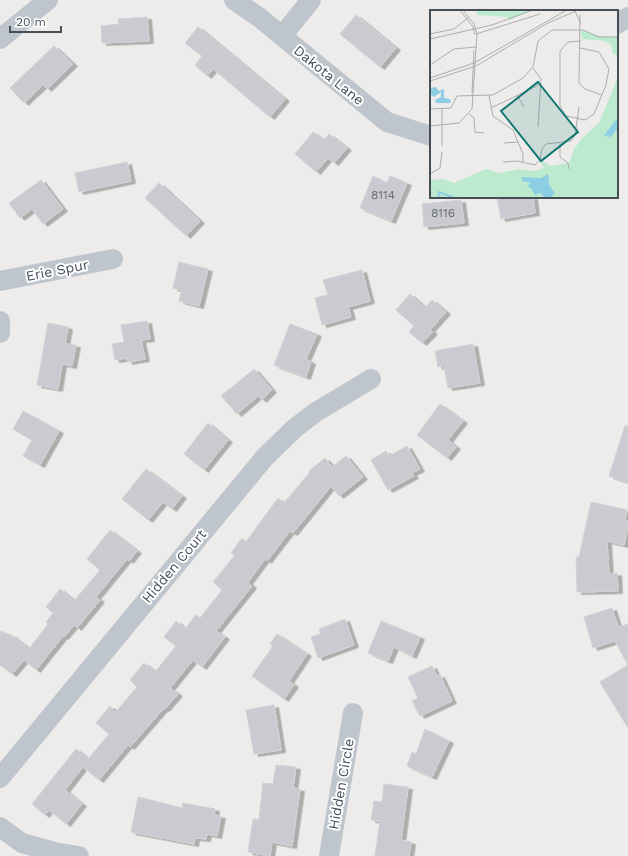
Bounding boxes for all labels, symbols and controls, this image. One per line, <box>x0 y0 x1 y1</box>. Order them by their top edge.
scale bar <box>10 8 61 34</box>
inset map <box>430 10 618 198</box>
text: 20 m <box>16 15 46 29</box>
street label: Dakota Lane <box>291 42 367 108</box>
house number: 8114 <box>371 188 395 202</box>
house number: 8116 <box>431 206 455 220</box>
street label: Erie Spur <box>24 256 90 284</box>
street label: Hidden Court <box>139 526 209 606</box>
street label: Hidden Circle <box>325 737 357 831</box>

